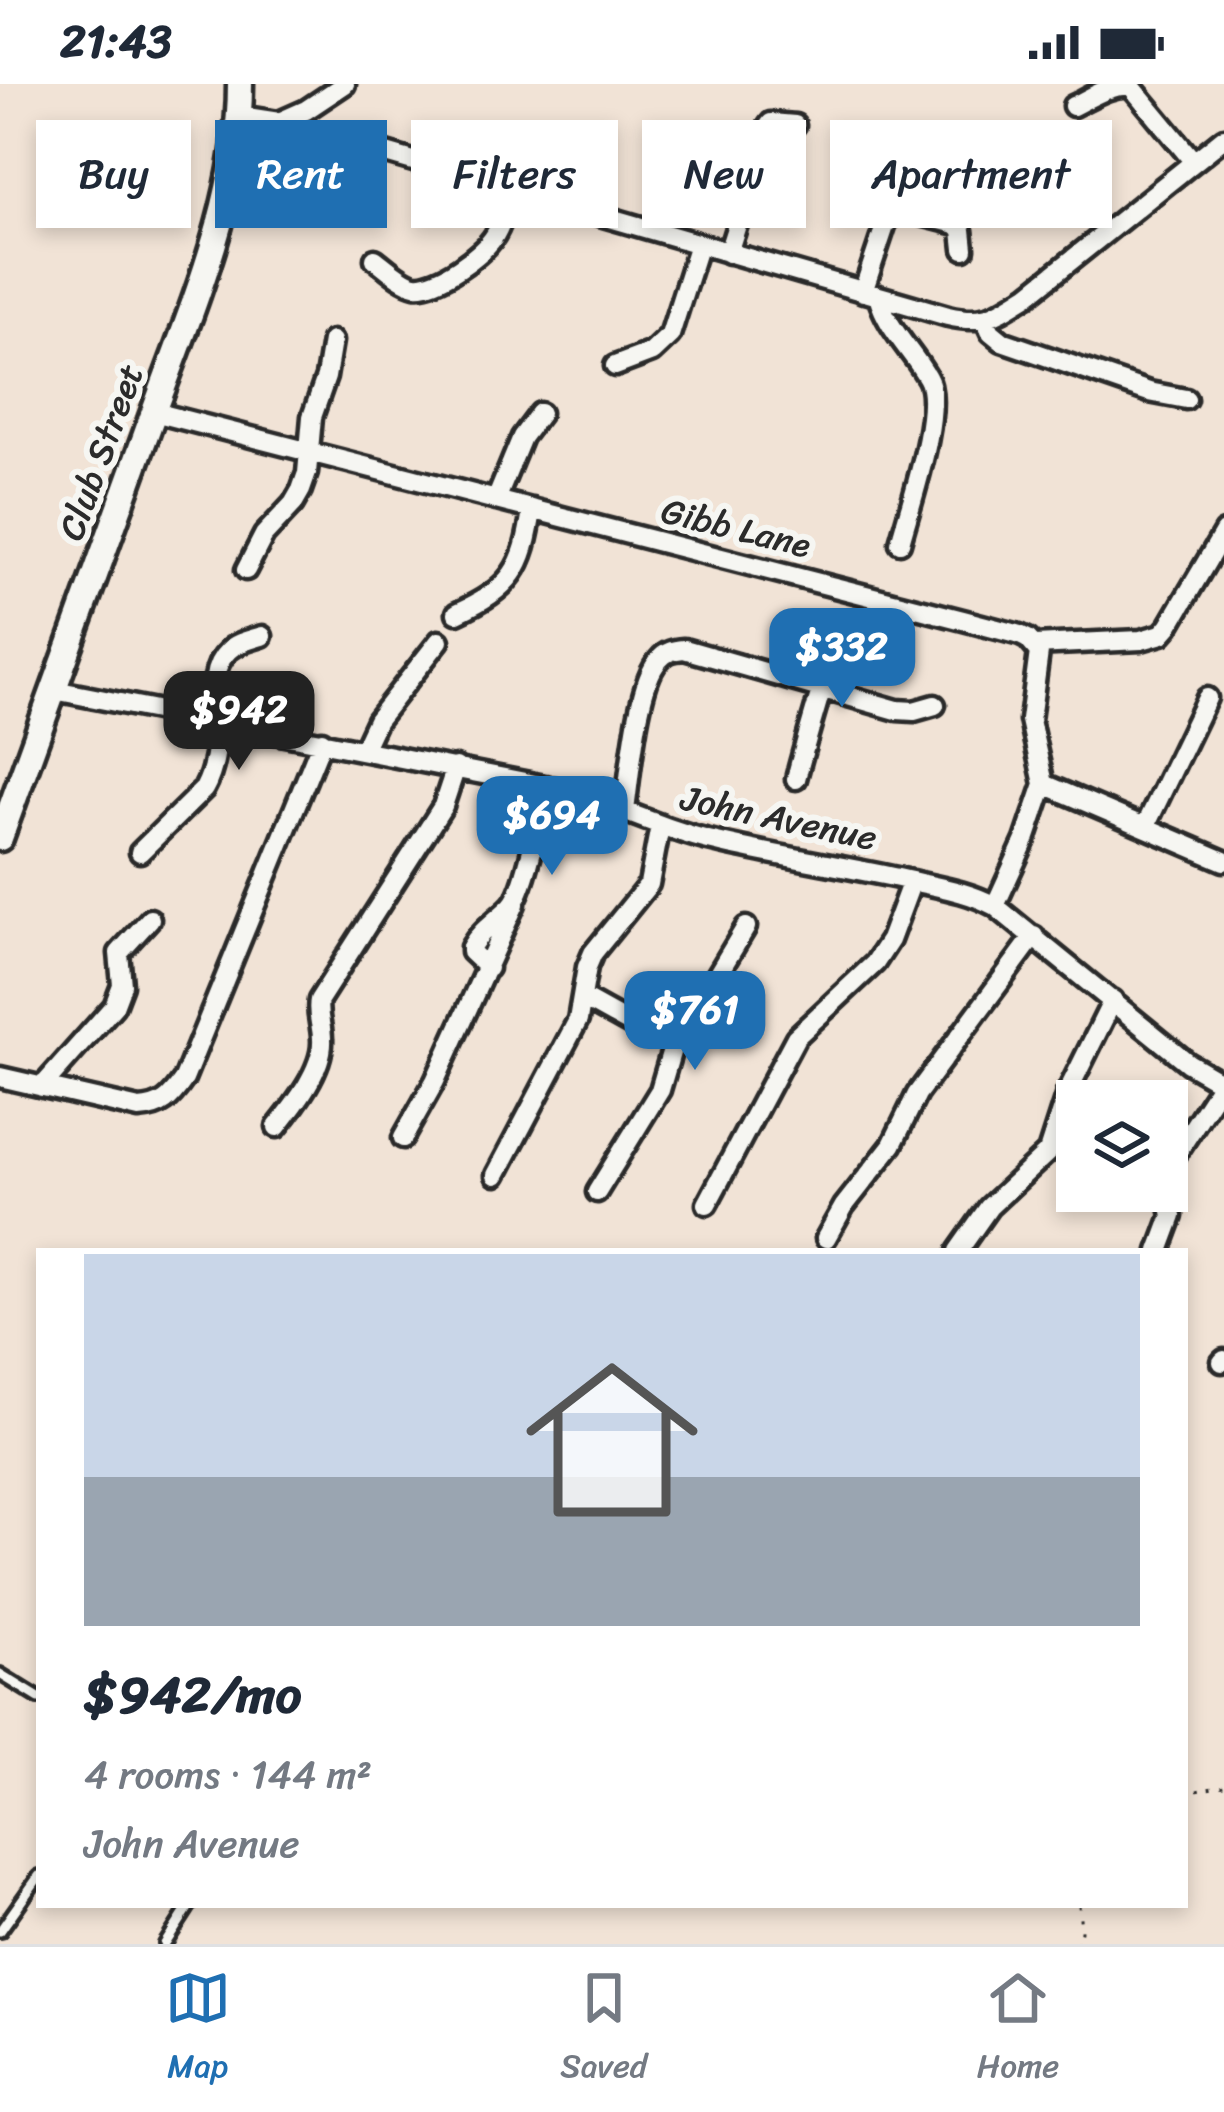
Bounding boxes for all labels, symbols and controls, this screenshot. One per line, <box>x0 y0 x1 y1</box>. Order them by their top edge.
text: 21:43 <box>60 2 172 82</box>
chip: Buy <box>36 120 191 228</box>
chip: Rent <box>215 120 387 228</box>
chip: Filters <box>411 120 618 228</box>
chip: New <box>642 120 806 228</box>
chip: Apartment <box>830 120 1112 228</box>
street label: Club Street <box>39 355 163 549</box>
street label: Gibb Lane <box>654 479 818 577</box>
pin: $332 <box>771 608 913 710</box>
text: $332 <box>796 612 888 681</box>
pin: $942 <box>168 671 310 773</box>
text: $942 <box>190 675 288 744</box>
street label: John Avenue <box>673 766 883 870</box>
pin: $694 <box>481 776 623 878</box>
text: $694 <box>504 780 600 849</box>
pin: $761 <box>624 971 766 1073</box>
text: $761 <box>651 975 739 1044</box>
map controls <box>1056 1080 1188 1212</box>
button: layers <box>1056 1080 1188 1212</box>
icon: home <box>504 1332 720 1548</box>
text: $942/mo <box>84 1650 301 1740</box>
text: 4 rooms · 144 m² <box>84 1740 372 1809</box>
text: John Avenue <box>84 1809 299 1878</box>
tab: Map <box>165 1965 231 2095</box>
tab: Saved <box>560 1965 647 2095</box>
tab: Home <box>977 1965 1059 2095</box>

